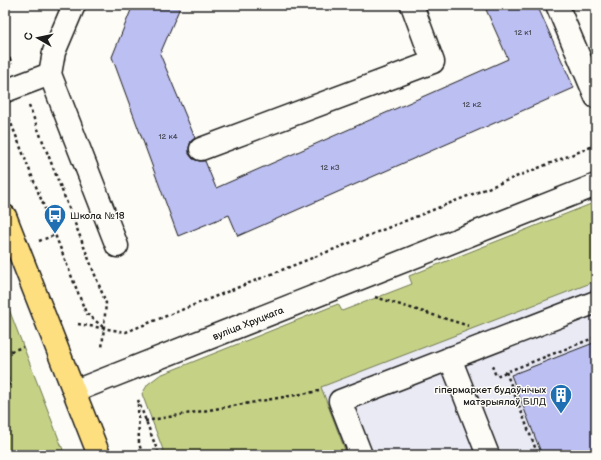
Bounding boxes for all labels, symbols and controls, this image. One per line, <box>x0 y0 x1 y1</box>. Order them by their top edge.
north arrow <box>18 18 58 58</box>
house number: 12 к1 <box>514 28 532 37</box>
text: С <box>22 31 36 41</box>
house number: 12 к2 <box>463 100 482 109</box>
house number: 12 к4 <box>158 132 178 141</box>
house number: 12 к3 <box>320 163 340 172</box>
bus stop icon: Школа №18 <box>42 202 68 235</box>
place label: Школа №18 <box>70 210 125 222</box>
street label: вуліца Хруцкага <box>211 304 286 343</box>
building icon: гіпермаркет будаўнічых матэрыялаў БІЛД <box>548 382 574 415</box>
place label: гіпермаркет будаўнічых матэрыялаў БІЛД <box>435 384 546 408</box>

